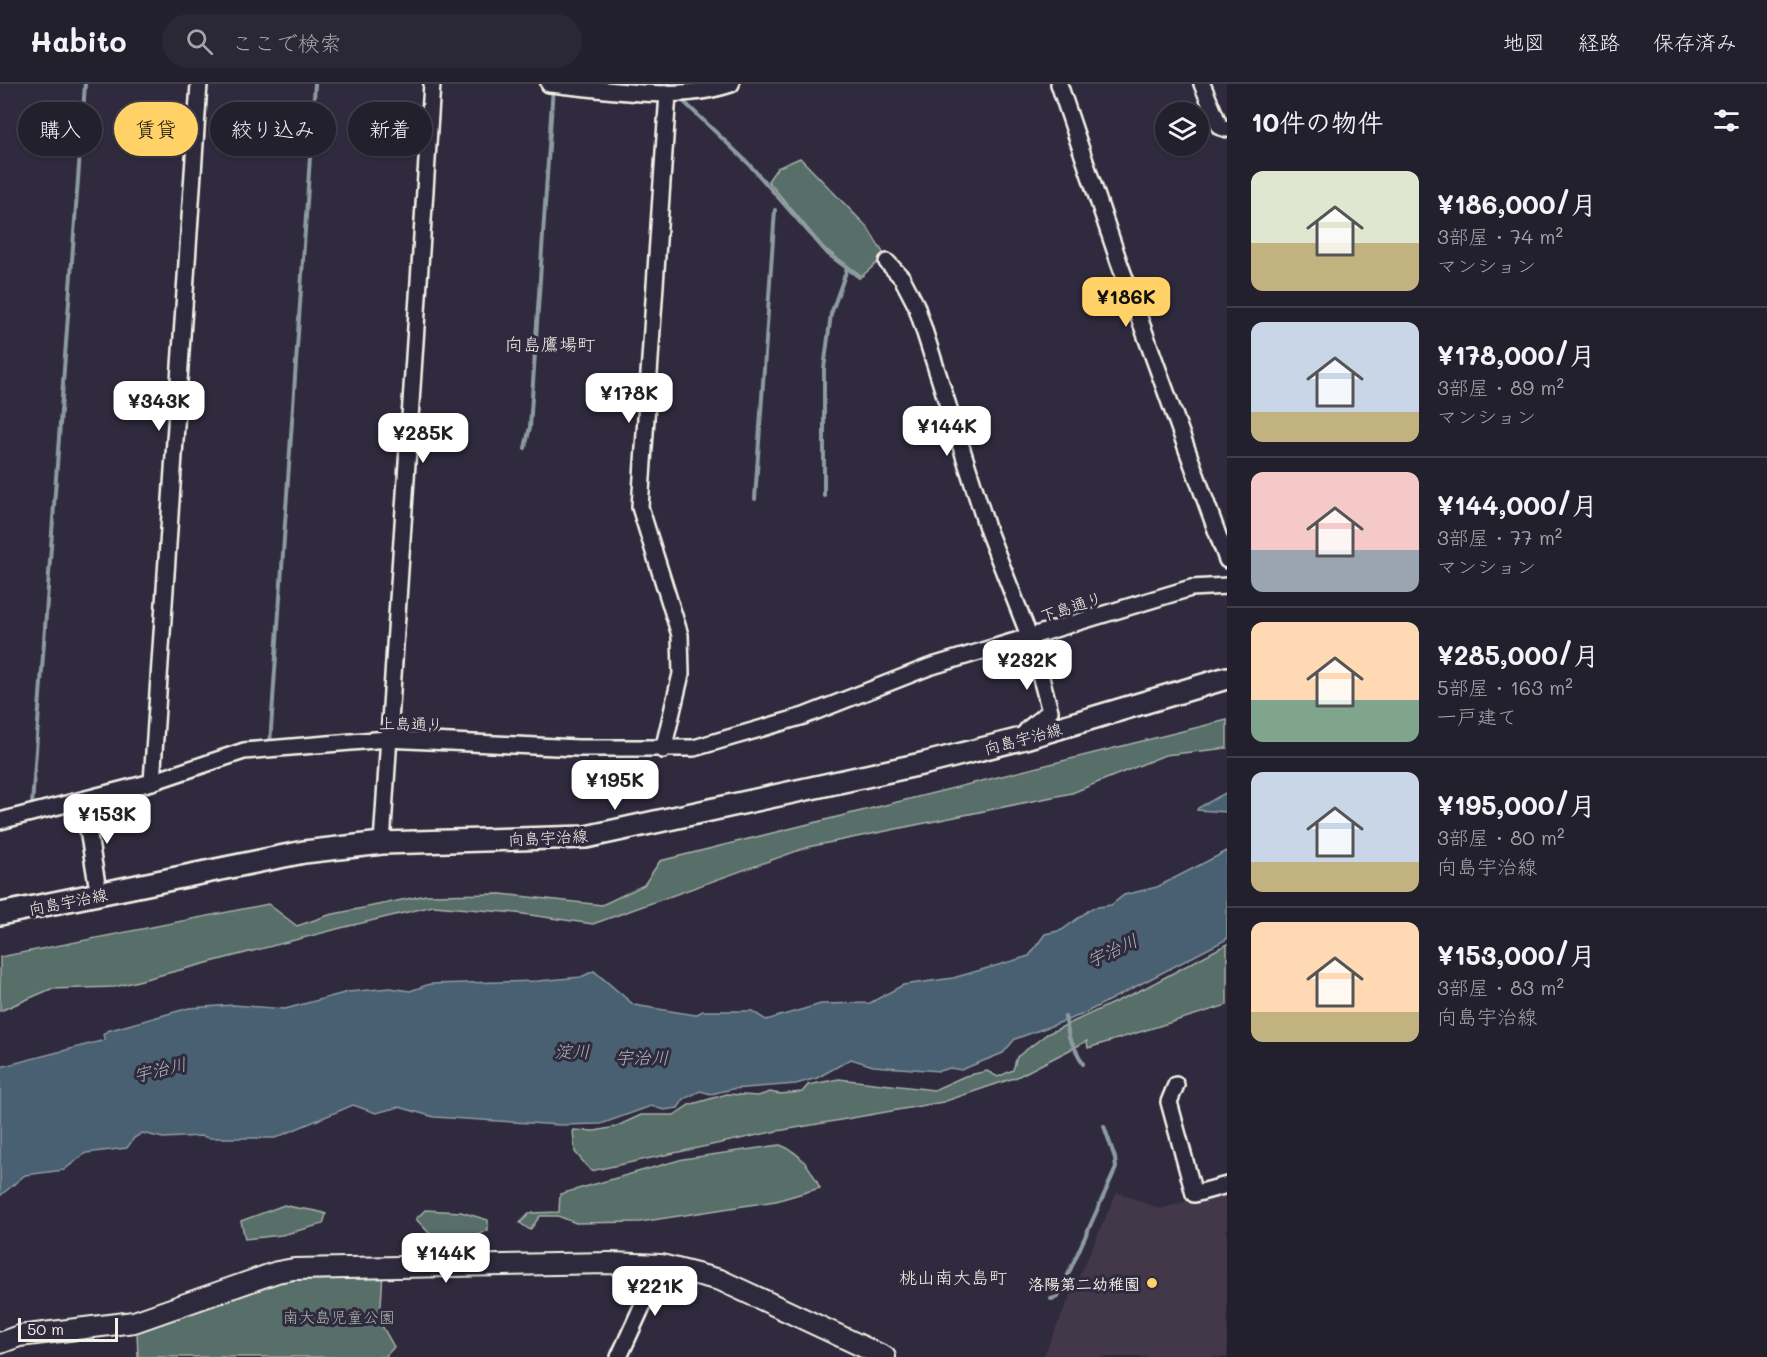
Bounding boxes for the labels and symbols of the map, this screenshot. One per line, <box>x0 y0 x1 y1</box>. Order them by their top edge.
pin: ¥186K <box>1084 277 1168 328</box>
district label: 向島鷹場町 <box>505 332 595 356</box>
pin: ¥178K <box>587 373 671 424</box>
pin: ¥343K <box>117 381 201 432</box>
pin: ¥144K <box>905 406 989 457</box>
pin: ¥285K <box>381 413 465 464</box>
street label: 下島通り <box>1037 586 1105 626</box>
pin: ¥232K <box>985 640 1069 691</box>
street label: 上島通り <box>379 712 443 734</box>
street label: 向島宇治線 <box>982 718 1064 758</box>
pin: ¥195K <box>573 760 657 811</box>
pin: ¥153K <box>65 794 149 845</box>
street label: 向島宇治線 <box>507 824 589 850</box>
street label: 向島宇治線 <box>27 883 109 919</box>
water label: 宇治川 <box>1082 928 1142 972</box>
water label: 淀川 <box>554 1039 590 1063</box>
water label: 宇治川 <box>615 1045 669 1069</box>
water label: 宇治川 <box>131 1051 189 1087</box>
pin: ¥144K <box>404 1233 488 1284</box>
district label: 桃山南大島町 <box>899 1265 1007 1289</box>
pin: ¥221K <box>613 1266 697 1317</box>
place label: 洛陽第二幼稚園 <box>1028 1273 1140 1294</box>
marker: 洛陽第二幼稚園 <box>1145 1276 1159 1290</box>
park label: 南大島児童公園 <box>283 1306 395 1327</box>
scale bar <box>18 1315 118 1342</box>

